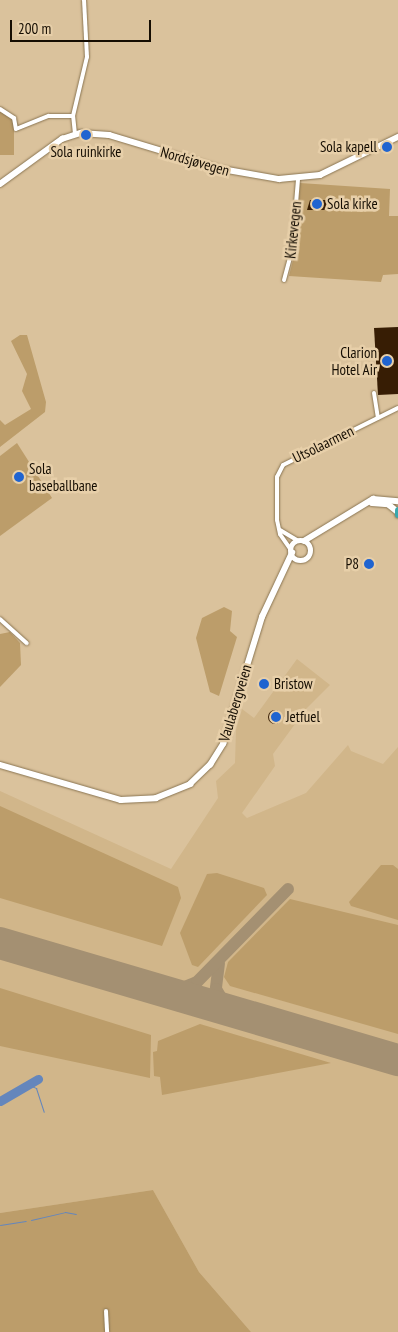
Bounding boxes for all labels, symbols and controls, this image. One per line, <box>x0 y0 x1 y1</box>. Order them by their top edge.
scale bar <box>12 10 154 42</box>
text: 200 m <box>18 19 51 38</box>
marker: Sola ruinkirke <box>80 129 92 141</box>
place label: Sola kapell <box>320 138 377 156</box>
marker: Sola kapell <box>381 141 393 153</box>
place label: Sola ruinkirke <box>50 143 122 161</box>
street label: Nordsjøvegen <box>158 143 232 179</box>
place label: Sola kirke <box>327 195 378 213</box>
marker: Sola kirke <box>311 198 323 210</box>
street label: Kirkevegen <box>281 200 305 260</box>
place label: Clarion Hotel Air <box>331 343 377 378</box>
marker: Clarion Hotel Air <box>381 355 393 367</box>
street label: Utsolaarmen <box>290 422 356 466</box>
place label: Sola baseballbane <box>29 459 98 494</box>
marker: Sola baseballbane <box>13 471 25 483</box>
place label: P8 <box>345 555 359 573</box>
marker: P8 <box>363 558 375 570</box>
street label: Vaulabergveien <box>215 662 255 744</box>
place label: Bristow <box>274 675 313 693</box>
marker: Bristow <box>258 678 270 690</box>
place label: Jetfuel <box>286 708 320 726</box>
marker: Jetfuel <box>270 711 282 723</box>

